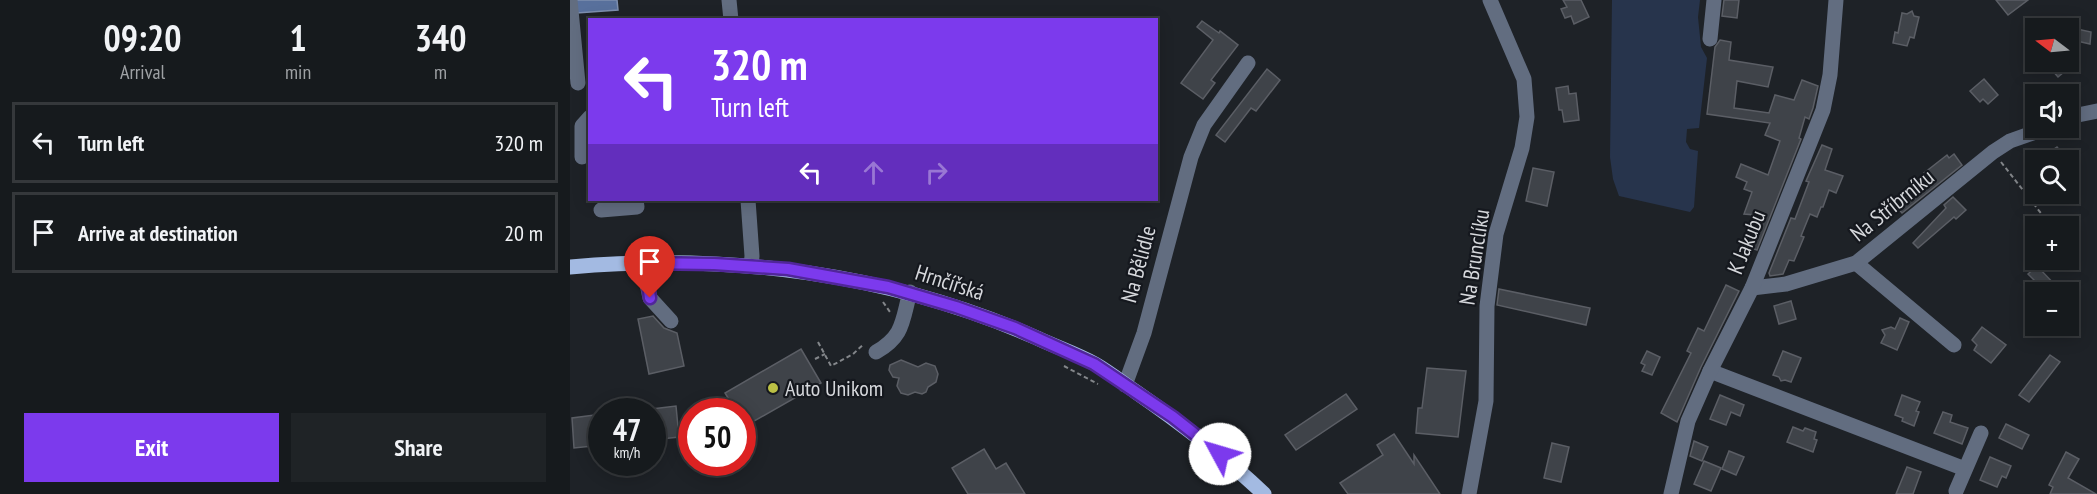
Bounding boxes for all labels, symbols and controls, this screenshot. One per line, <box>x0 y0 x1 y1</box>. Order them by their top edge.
text: 09:20 <box>104 14 181 61</box>
text: 1 <box>289 14 307 61</box>
text: 340 <box>415 14 466 61</box>
north arrow <box>2025 18 2079 72</box>
map controls <box>2025 18 2079 336</box>
text: 320 m <box>711 37 808 92</box>
icon: left <box>612 42 690 120</box>
text: Arrival <box>120 59 165 85</box>
text: min <box>285 59 311 85</box>
text: m <box>434 59 447 85</box>
button: sound <box>2025 84 2079 138</box>
text: Turn left <box>711 90 789 124</box>
icon: left <box>27 126 60 159</box>
text: Turn left <box>78 129 144 157</box>
text: 320 m <box>494 129 543 157</box>
button: search <box>2025 150 2079 204</box>
icon: left <box>794 156 827 189</box>
icon: ahead <box>857 156 890 189</box>
icon: right <box>920 156 953 189</box>
street label: Na Stříbrníku <box>1844 163 1940 247</box>
street label: K Jakubu <box>1721 206 1771 278</box>
street label: Na Brunclíku <box>1453 207 1495 307</box>
icon: arrive <box>27 216 60 249</box>
button: + <box>2025 216 2079 270</box>
text: Arrive at destination <box>78 219 238 247</box>
text: 20 m <box>504 219 543 247</box>
street label: Na Bělidle <box>1114 223 1162 305</box>
pin <box>624 236 675 298</box>
icon: arrive <box>633 245 666 278</box>
street label: Hrnčířská <box>912 258 988 306</box>
button: − <box>2025 282 2079 336</box>
place label: Auto Unikom <box>785 374 883 402</box>
marker: Auto Unikom <box>766 381 780 395</box>
speed limit sign: 50 <box>678 398 756 476</box>
text: 47 <box>613 410 641 449</box>
button: Exit <box>24 413 279 482</box>
button: Share <box>291 413 546 482</box>
position arrow <box>1188 422 1252 486</box>
text: km/h <box>614 443 640 462</box>

